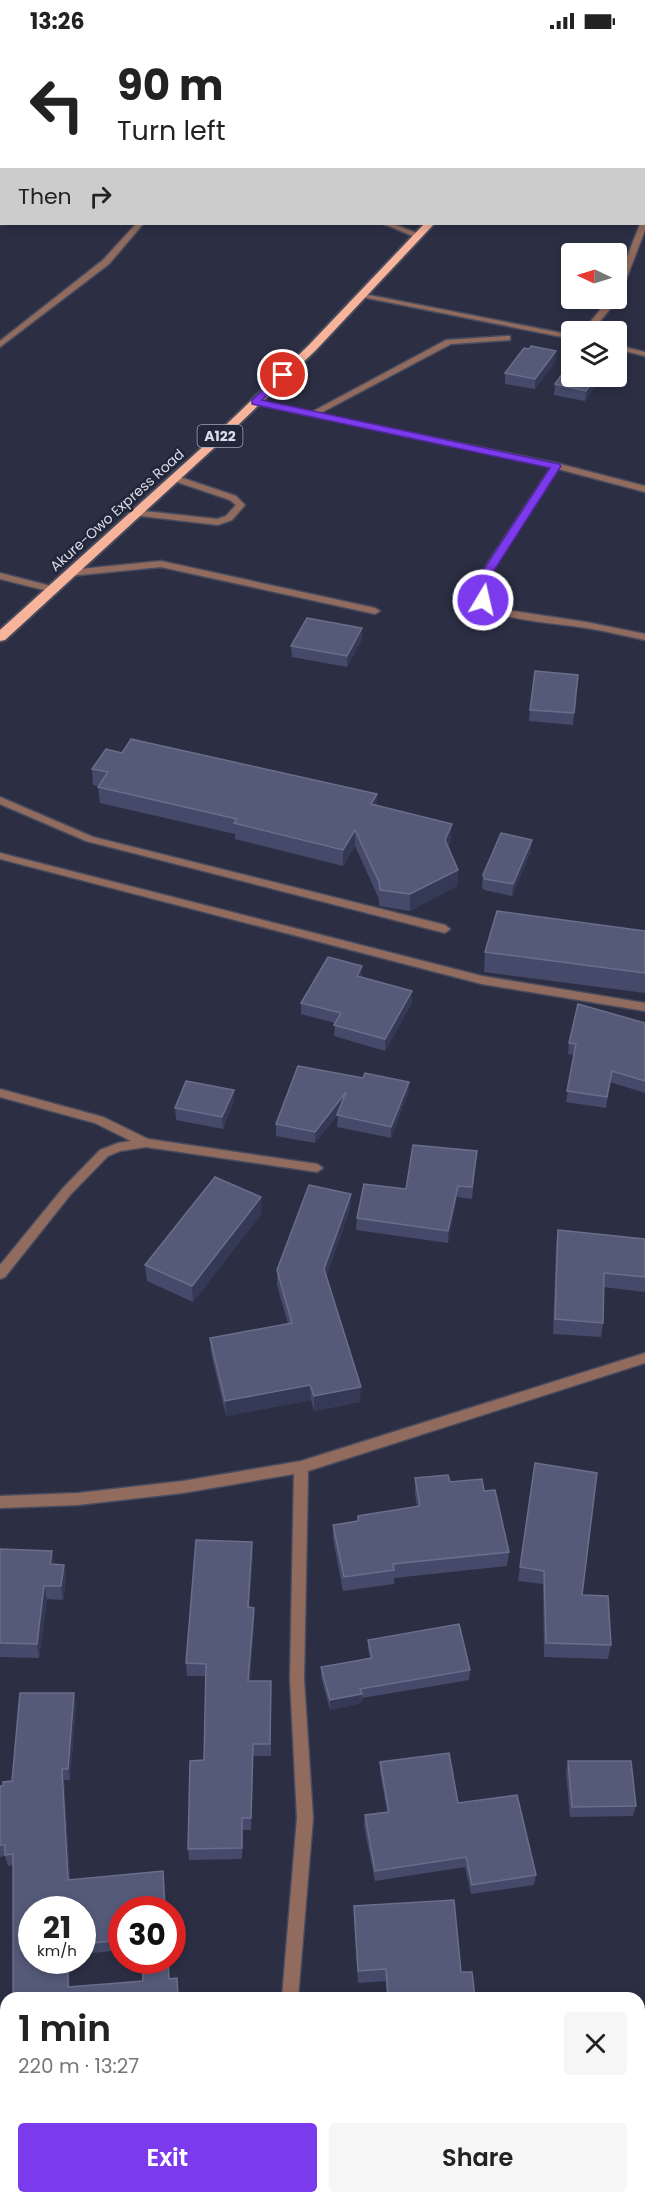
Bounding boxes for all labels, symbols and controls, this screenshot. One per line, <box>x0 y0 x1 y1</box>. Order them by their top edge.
text: 13:26 <box>30 6 84 37</box>
text: 90 m <box>117 56 224 115</box>
icon: left <box>18 66 96 144</box>
text: Turn left <box>117 112 226 149</box>
icon: right <box>84 180 117 213</box>
text: Then <box>18 181 72 212</box>
north arrow <box>561 243 627 309</box>
map controls <box>561 243 627 387</box>
button: layers <box>561 321 627 387</box>
pin <box>257 349 308 400</box>
icon: arrive <box>266 358 299 391</box>
road number: A122 <box>198 425 242 447</box>
street label: Akure-Owo Express Road <box>45 444 189 576</box>
position arrow <box>451 568 515 632</box>
speed limit sign: 30 <box>108 1896 186 1974</box>
text: 21 <box>43 1906 71 1949</box>
text: km/h <box>37 1940 77 1961</box>
text: 1 min <box>18 2003 111 2054</box>
button: close <box>564 2012 627 2075</box>
text: 220 m · 13:27 <box>18 2052 139 2080</box>
button: Exit <box>18 2123 317 2192</box>
button: Share <box>329 2123 627 2192</box>

